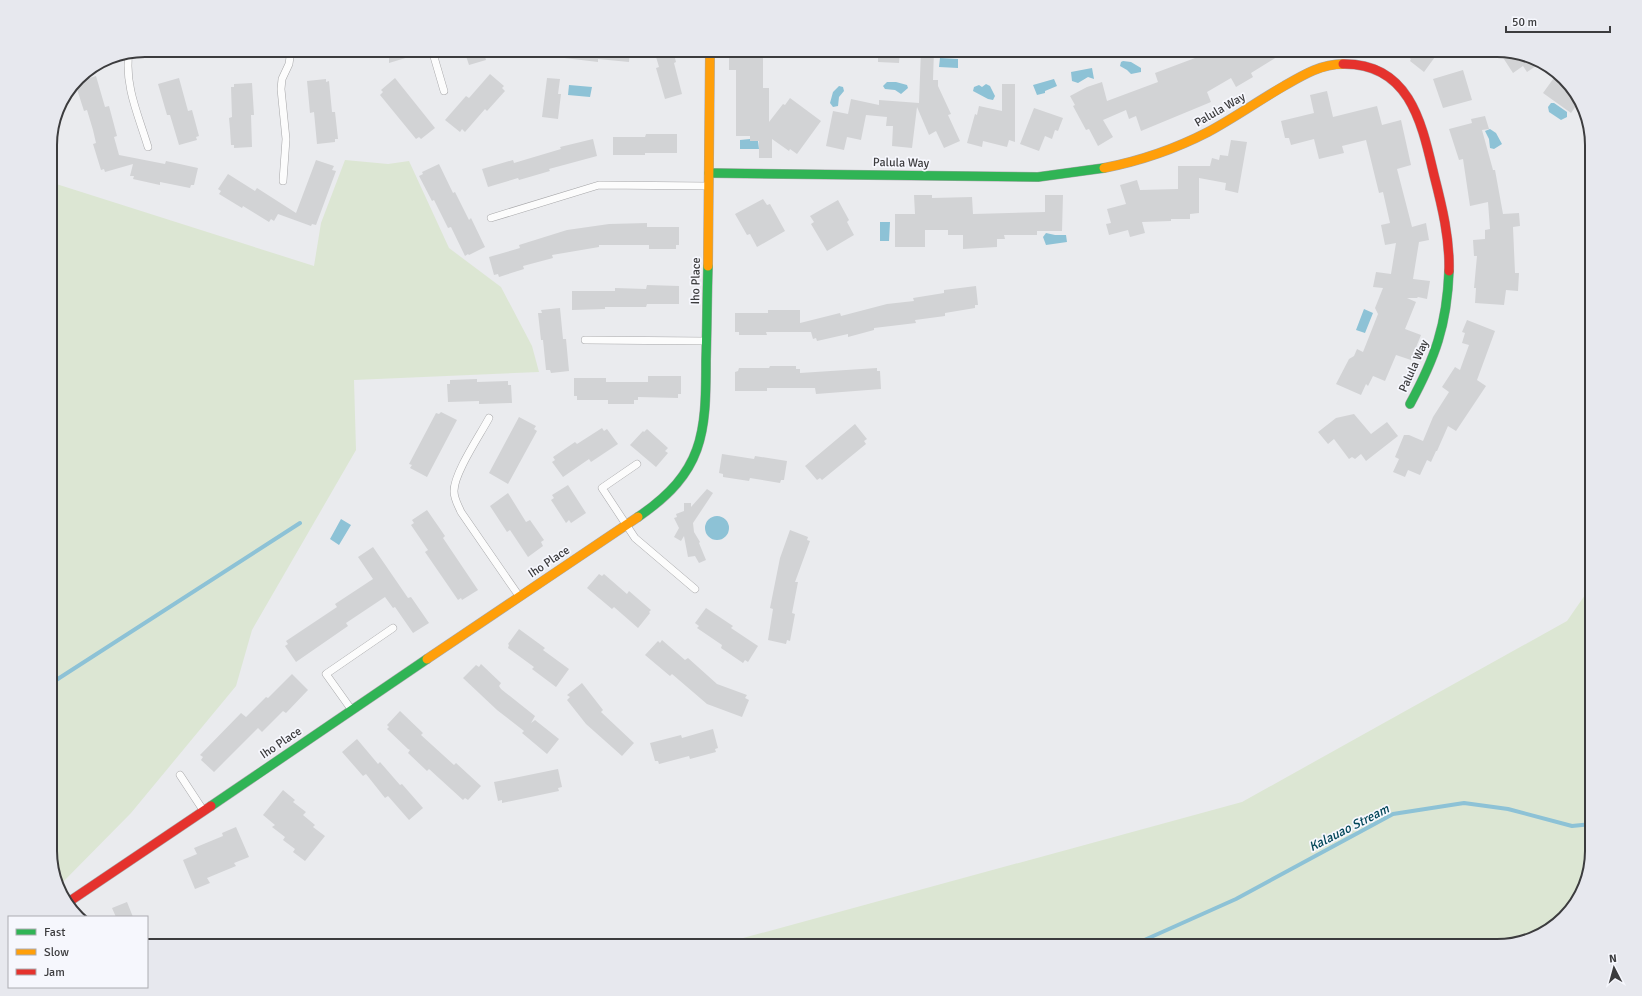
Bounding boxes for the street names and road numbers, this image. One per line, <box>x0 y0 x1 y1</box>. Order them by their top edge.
street label: Palula Way <box>1192 89 1248 131</box>
street label: Palula Way <box>873 155 930 171</box>
street label: Iho Place <box>688 257 704 305</box>
street label: Palula Way <box>1396 337 1432 395</box>
street label: Iho Place <box>525 543 573 581</box>
street label: Iho Place <box>257 724 305 762</box>

